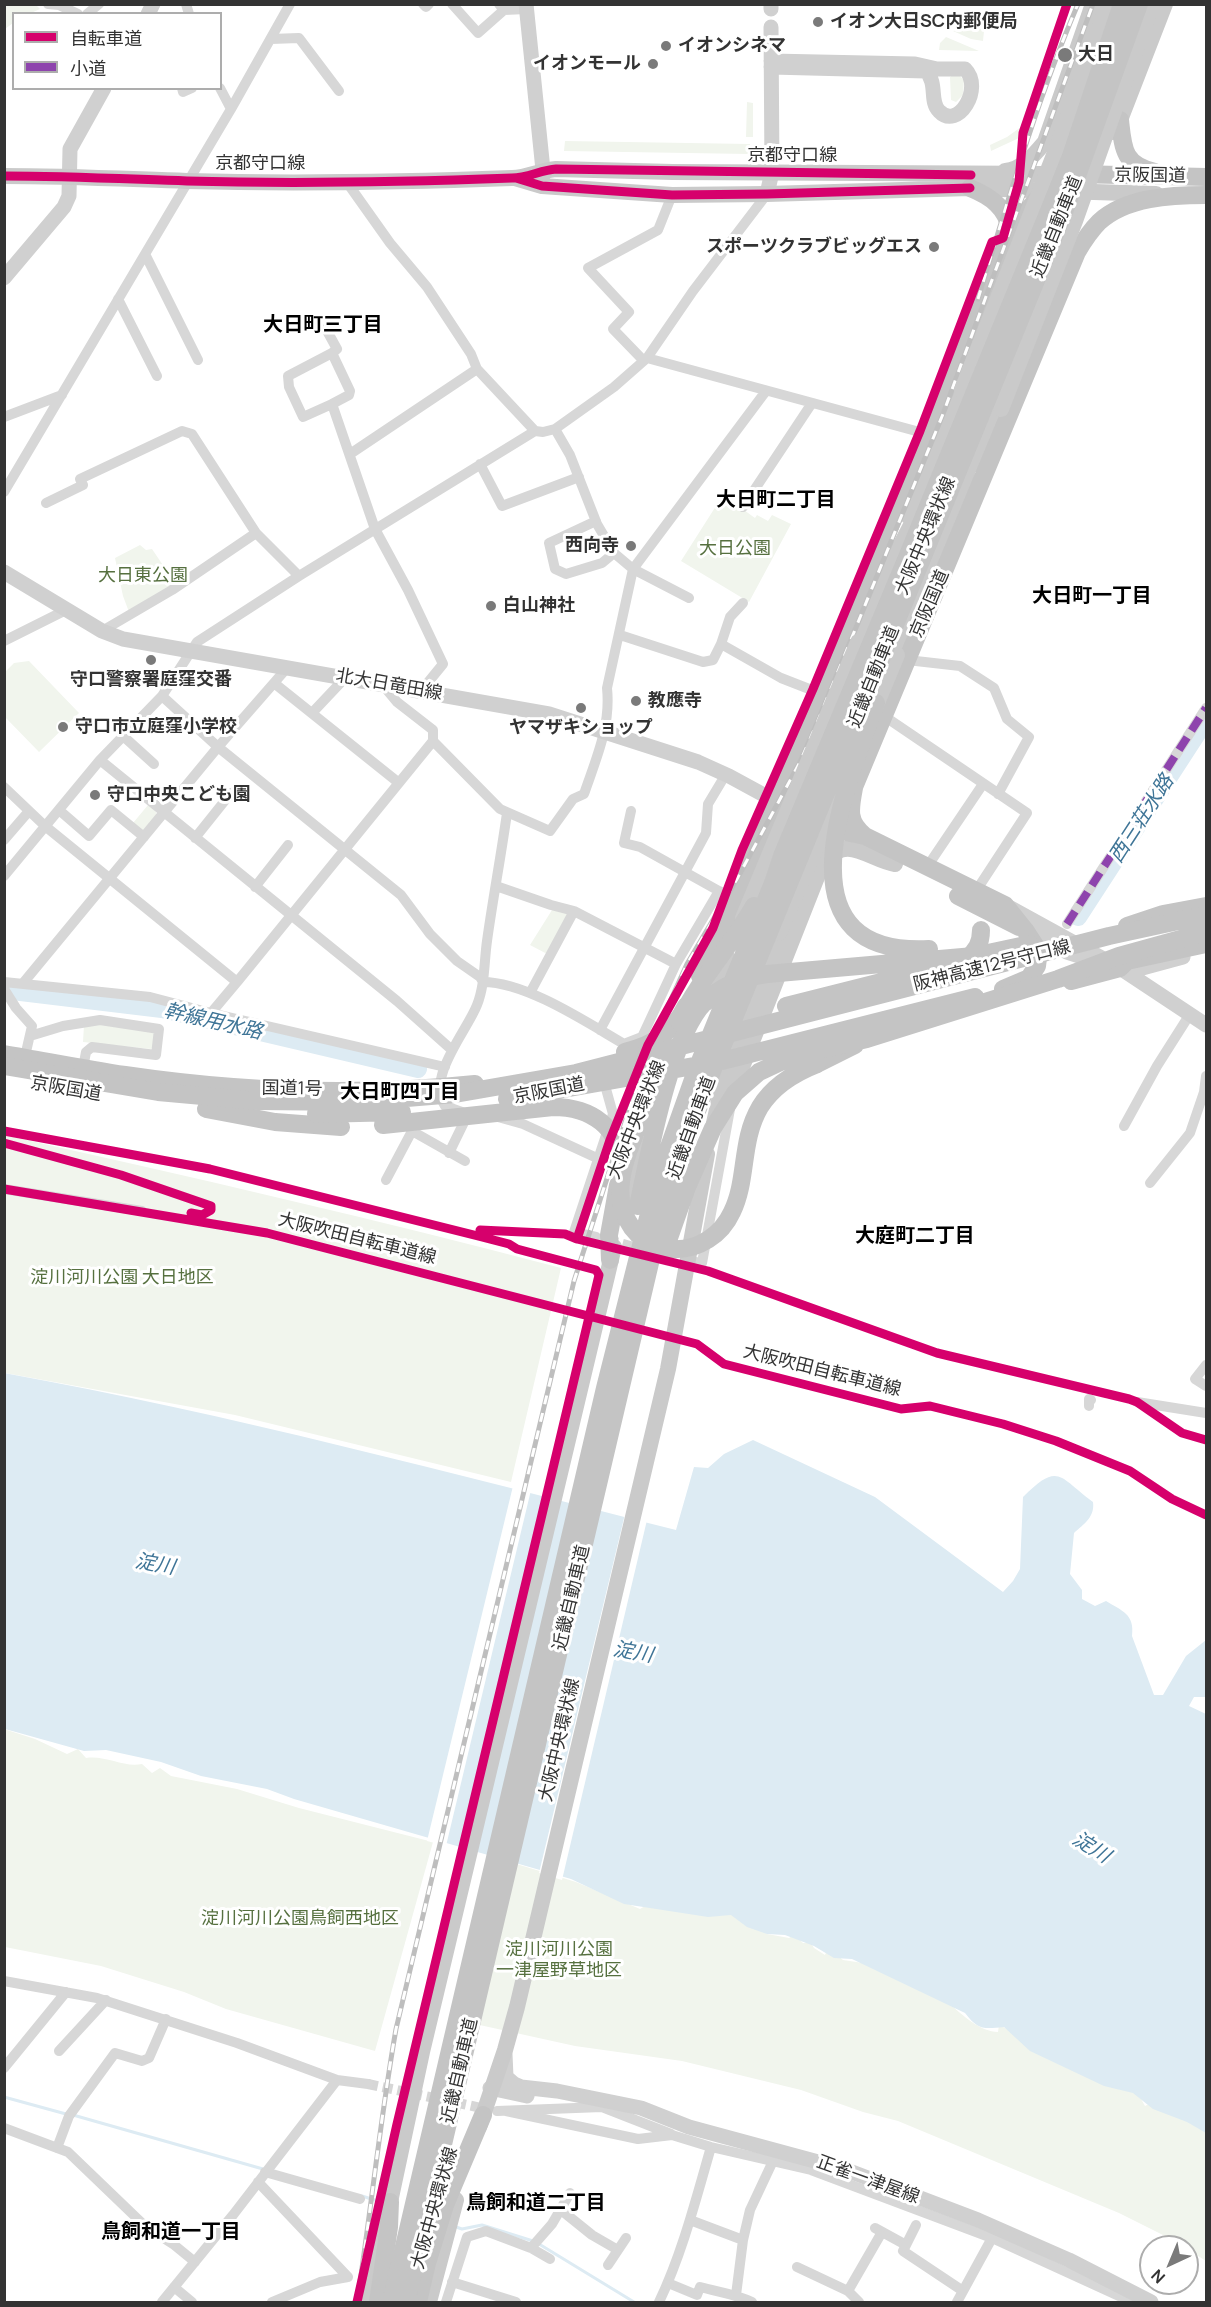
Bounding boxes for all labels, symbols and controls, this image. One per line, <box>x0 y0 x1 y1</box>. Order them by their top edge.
place label: イオン大日SC内郵便局 <box>830 11 1017 33</box>
legend <box>12 12 222 90</box>
marker: イオン大日SC内郵便局 <box>811 15 825 29</box>
text: 自転車道 <box>70 26 142 50</box>
place label: イオンシネマ <box>678 35 786 57</box>
marker: イオンシネマ <box>659 39 673 53</box>
place label: 大日 <box>1078 44 1114 66</box>
marker: 大日 <box>1056 46 1074 64</box>
place label: イオンモール <box>533 53 641 75</box>
text: 小道 <box>70 56 106 80</box>
marker: イオンモール <box>646 57 660 71</box>
street label: 京都守口線 <box>747 145 837 167</box>
street label: 京都守口線 <box>215 153 305 175</box>
street label: 京阪国道 <box>1114 165 1186 187</box>
street label: 近畿自動車道 <box>1027 173 1087 281</box>
place label: スポーツクラブビッグエス <box>706 236 922 258</box>
marker: スポーツクラブビッグエス <box>927 240 941 254</box>
district label: 大日町三丁目 <box>263 313 383 337</box>
street label: 大阪中央環状線 <box>891 474 961 598</box>
district label: 大日町二丁目 <box>716 488 836 512</box>
place label: 西向寺 <box>565 535 619 557</box>
park label: 大日公園 <box>699 538 771 560</box>
marker: 西向寺 <box>624 539 638 553</box>
park label: 大日東公園 <box>98 565 188 587</box>
street label: 京阪国道 <box>906 567 954 641</box>
district label: 大日町一丁目 <box>1032 584 1152 608</box>
place label: 白山神社 <box>503 595 575 617</box>
marker: 白山神社 <box>484 599 498 613</box>
street label: 近畿自動車道 <box>844 623 904 731</box>
marker: 守口警察署庭窪交番 <box>144 653 158 667</box>
street label: 北大日竜田線 <box>334 665 444 705</box>
place label: 守口警察署庭窪交番 <box>70 669 232 691</box>
place label: 教應寺 <box>648 690 702 712</box>
marker: 教應寺 <box>629 694 643 708</box>
marker: ヤマザキショップ <box>574 701 588 715</box>
place label: 守口市立庭窪小学校 <box>75 716 237 738</box>
place label: ヤマザキショップ <box>509 717 653 739</box>
marker: 守口市立庭窪小学校 <box>56 720 70 734</box>
water label: 西三荘水路 <box>1105 771 1179 867</box>
place label: 守口中央こども園 <box>107 784 251 806</box>
marker: 守口中央こども園 <box>88 788 102 802</box>
street label: 阪神高速12号守口線 <box>911 936 1073 996</box>
water label: 幹線用水路 <box>162 999 264 1045</box>
street label: 大阪中央環状線 <box>603 1058 671 1182</box>
street label: 京阪国道 <box>29 1072 103 1106</box>
street label: 京阪国道 <box>512 1074 586 1108</box>
street label: 近畿自動車道 <box>663 1074 721 1182</box>
street label: 国道1号 <box>261 1078 323 1100</box>
district label: 大日町四丁目 <box>340 1080 460 1104</box>
street label: 大阪吹田自転車道線 <box>276 1209 438 1269</box>
district label: 大庭町二丁目 <box>855 1224 975 1248</box>
park label: 淀川河川公園 大日地区 <box>30 1267 214 1289</box>
street label: 大阪吹田自転車道線 <box>741 1341 903 1401</box>
street label: 近畿自動車道 <box>549 1543 595 1653</box>
water label: 淀川 <box>133 1550 177 1580</box>
water label: 淀川 <box>611 1638 655 1668</box>
street label: 大阪中央環状線 <box>535 1676 585 1804</box>
water label: 淀川 <box>1068 1827 1114 1869</box>
park label: 淀川河川公園鳥飼西地区 <box>201 1908 399 1930</box>
park label: 淀川河川公園 一津屋野草地区 <box>496 1939 622 1982</box>
street label: 近畿自動車道 <box>437 2016 483 2126</box>
street label: 大阪中央環状線 <box>407 2144 463 2272</box>
street label: 正雀一津屋線 <box>814 2151 922 2209</box>
district label: 鳥飼和道二丁目 <box>466 2191 606 2215</box>
district label: 鳥飼和道一丁目 <box>101 2220 241 2244</box>
north arrow <box>1139 2235 1199 2295</box>
text: N <box>1146 2265 1170 2288</box>

